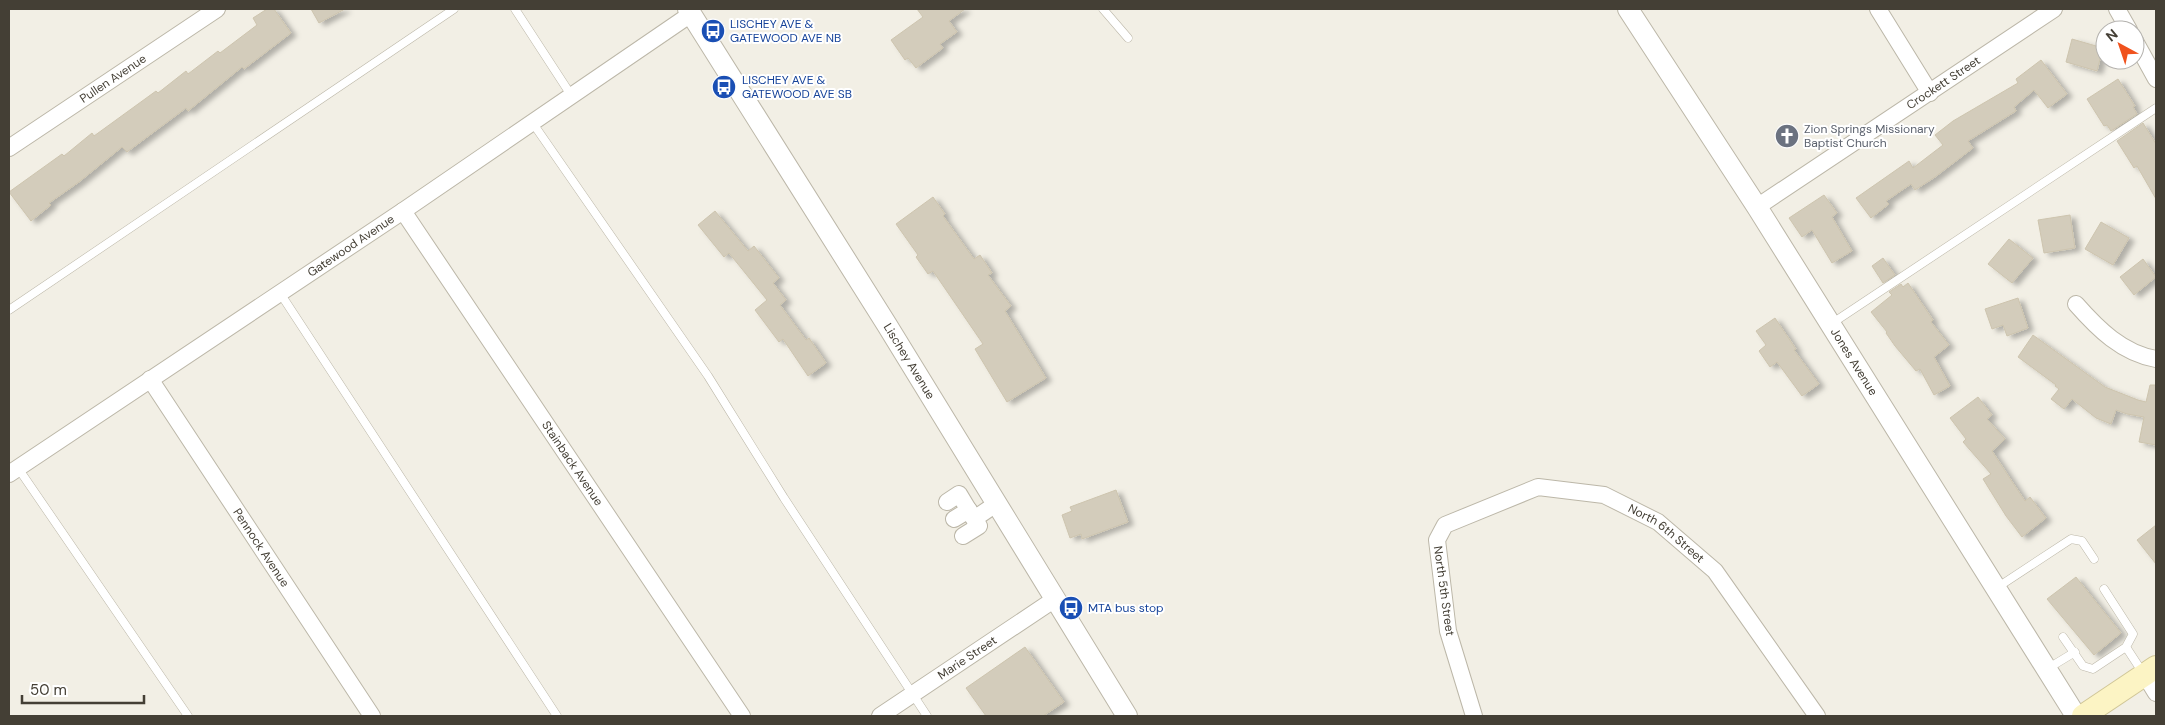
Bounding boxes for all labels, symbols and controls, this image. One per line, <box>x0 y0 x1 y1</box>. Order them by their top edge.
place label: LISCHEY AVE & GATEWOOD AVE NB <box>730 16 841 46</box>
bus stop icon: LISCHEY AVE & GATEWOOD AVE NB <box>700 18 726 44</box>
north arrow <box>2095 20 2145 70</box>
text: N <box>2102 25 2121 45</box>
street label: Pullen Avenue <box>76 50 150 107</box>
street label: Crockett Street <box>1903 52 1984 113</box>
place label: LISCHEY AVE & GATEWOOD AVE SB <box>742 72 852 102</box>
bus stop icon: LISCHEY AVE & GATEWOOD AVE SB <box>711 74 737 100</box>
place label: Zion Springs Missionary Baptist Church <box>1804 121 1935 151</box>
church icon: Zion Springs Missionary Baptist Church <box>1774 123 1800 149</box>
street label: Gatewood Avenue <box>304 211 398 281</box>
street label: Lischey Avenue <box>880 320 939 402</box>
street label: Jones Avenue <box>1827 325 1881 399</box>
street label: Stainback Avenue <box>538 418 607 509</box>
street label: North 6th Street <box>1625 500 1708 567</box>
street label: Pennock Avenue <box>229 505 293 590</box>
street label: North 5th Street <box>1430 545 1458 637</box>
bus stop icon: MTA bus stop <box>1058 595 1084 621</box>
place label: MTA bus stop <box>1088 600 1164 616</box>
street label: Marie Street <box>935 632 1000 683</box>
scale bar <box>22 672 145 704</box>
text: 50 m <box>30 680 67 700</box>

